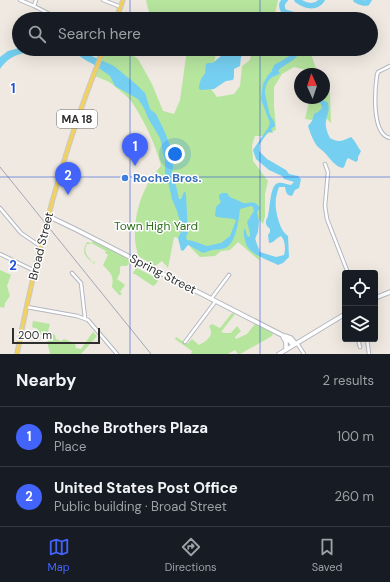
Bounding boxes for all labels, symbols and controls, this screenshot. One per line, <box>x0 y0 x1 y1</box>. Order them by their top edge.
search box <box>12 12 378 56</box>
icon: search <box>26 23 48 45</box>
text: Search here <box>58 24 141 44</box>
north arrow <box>294 68 330 104</box>
text: 1 <box>11 80 15 97</box>
road number: MA 18 <box>57 110 97 128</box>
pin: 1 <box>122 133 148 166</box>
your location <box>165 144 185 164</box>
pin: 2 <box>55 162 81 195</box>
place label: Roche Bros. <box>133 170 201 186</box>
marker: Roche Bros. <box>120 173 130 183</box>
street label: Broad Street <box>25 210 57 282</box>
park label: Town High Yard <box>114 218 198 234</box>
street label: Spring Street <box>127 250 199 298</box>
text: 2 <box>9 257 17 274</box>
map controls <box>342 270 378 342</box>
button: locate <box>342 270 378 306</box>
button: layers <box>342 306 378 342</box>
scale bar <box>12 326 100 345</box>
text: 200 m <box>18 328 52 342</box>
text: Nearby <box>16 369 76 391</box>
text: 2 results <box>323 372 374 389</box>
text: Roche Brothers Plaza <box>54 418 208 438</box>
text: 1 <box>27 428 31 445</box>
text: 100 m <box>337 428 374 445</box>
text: Place <box>54 438 86 455</box>
text: United States Post Office <box>54 478 238 498</box>
text: 2 <box>25 488 33 505</box>
text: 260 m <box>334 488 374 505</box>
text: Public building · Broad Street <box>54 498 227 515</box>
tab: Map <box>48 536 70 574</box>
tab: Directions <box>165 536 217 574</box>
tab: Saved <box>312 536 342 574</box>

